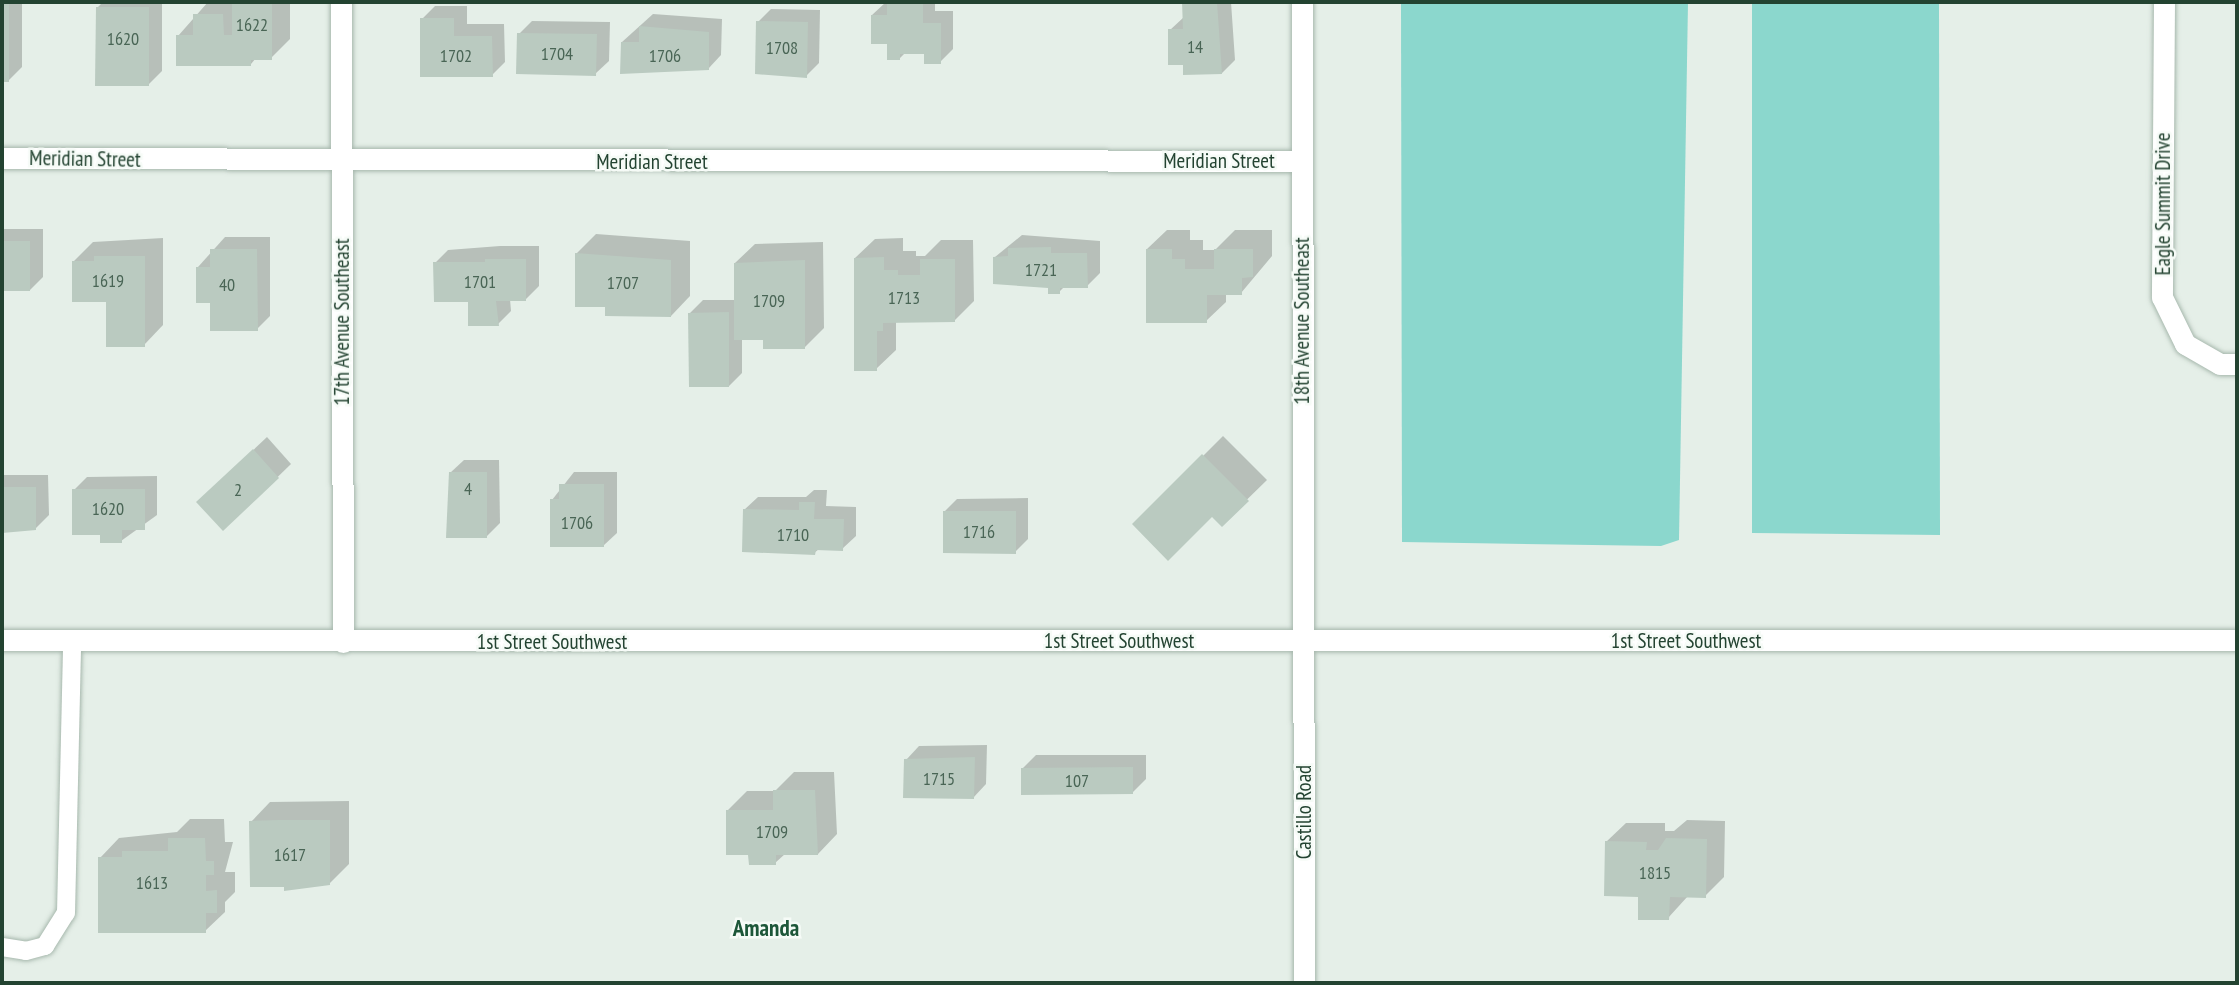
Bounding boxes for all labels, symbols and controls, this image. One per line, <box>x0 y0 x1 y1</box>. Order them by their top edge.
house number: 1622 <box>236 14 268 36</box>
house number: 1620 <box>107 28 139 50</box>
house number: 14 <box>1187 36 1203 58</box>
house number: 1708 <box>766 37 798 59</box>
house number: 1704 <box>541 43 573 65</box>
house number: 1702 <box>440 45 472 67</box>
house number: 1706 <box>649 45 681 67</box>
street label: Eagle Summit Drive <box>2150 133 2176 275</box>
street label: Meridian Street <box>29 145 141 173</box>
street label: Meridian Street <box>1163 148 1275 174</box>
street label: Meridian Street <box>596 149 708 175</box>
street label: 18th Avenue Southeast <box>1289 237 1315 405</box>
street label: 17th Avenue Southeast <box>329 238 355 406</box>
house number: 1721 <box>1025 259 1057 281</box>
house number: 1619 <box>92 270 124 292</box>
house number: 1701 <box>464 271 496 293</box>
house number: 1707 <box>607 272 639 294</box>
house number: 40 <box>219 274 235 296</box>
house number: 1713 <box>888 287 920 309</box>
house number: 1709 <box>753 290 785 312</box>
house number: 4 <box>464 478 472 500</box>
house number: 2 <box>234 479 242 501</box>
house number: 1620 <box>92 498 124 520</box>
house number: 1706 <box>561 512 593 534</box>
house number: 1716 <box>963 521 995 543</box>
house number: 1710 <box>777 524 809 546</box>
street label: 1st Street Southwest <box>1044 628 1194 654</box>
street label: 1st Street Southwest <box>1611 628 1761 654</box>
street label: 1st Street Southwest <box>477 629 627 655</box>
street label: Castillo Road <box>1291 765 1317 859</box>
house number: 1715 <box>923 768 955 790</box>
house number: 107 <box>1065 770 1089 792</box>
house number: 1709 <box>756 821 788 843</box>
house number: 1617 <box>274 844 306 866</box>
house number: 1815 <box>1639 862 1671 884</box>
house number: 1613 <box>136 872 168 894</box>
district label: Amanda <box>733 914 799 942</box>

